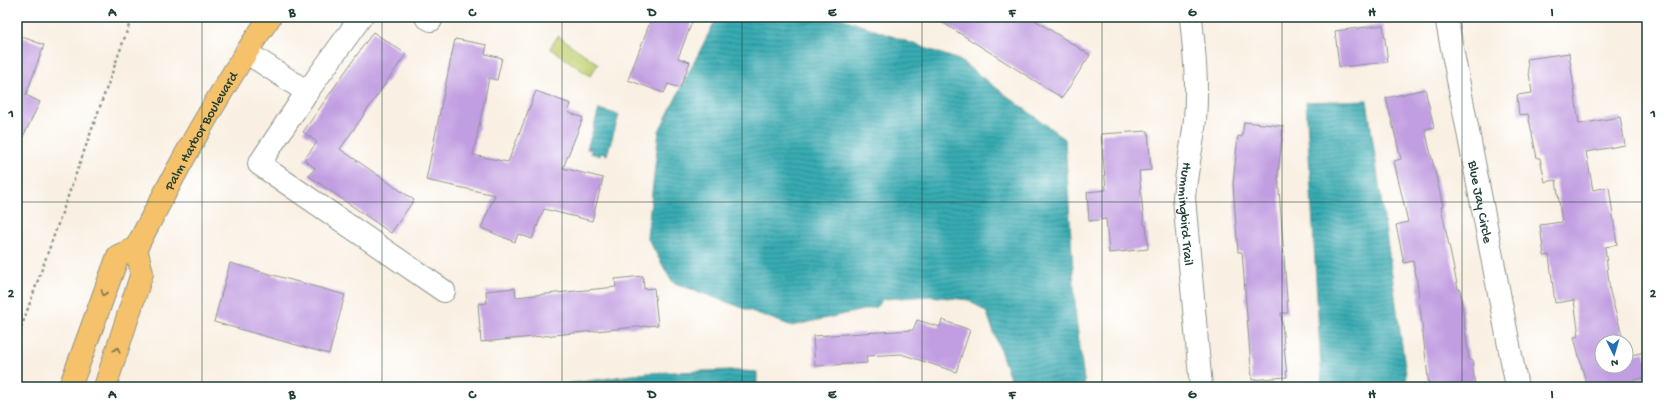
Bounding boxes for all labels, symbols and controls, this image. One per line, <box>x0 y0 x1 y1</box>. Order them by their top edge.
text: A <box>107 6 117 21</box>
text: B <box>288 6 297 21</box>
text: C <box>467 6 477 21</box>
text: D <box>647 6 657 21</box>
text: E <box>828 6 837 21</box>
text: F <box>1008 6 1017 21</box>
text: G <box>1188 6 1197 21</box>
text: H <box>1368 6 1376 21</box>
text: I <box>1550 6 1554 21</box>
street label: Palm Harbor Boulevard <box>161 68 244 195</box>
text: 1 <box>7 107 14 122</box>
text: 1 <box>1649 107 1656 122</box>
street label: Blue Jay Circle <box>1463 159 1495 245</box>
street label: Hummingbird Trail <box>1173 161 1196 266</box>
text: 2 <box>8 287 15 302</box>
text: 2 <box>1650 287 1657 302</box>
one-way arrow <box>101 289 109 296</box>
north arrow <box>1594 334 1634 374</box>
one-way arrow <box>112 347 121 354</box>
text: N <box>1611 356 1619 368</box>
text: A <box>107 388 117 403</box>
text: B <box>288 388 297 403</box>
text: C <box>467 388 477 403</box>
text: D <box>647 388 657 403</box>
text: E <box>828 388 837 403</box>
text: F <box>1008 388 1017 403</box>
text: G <box>1188 388 1197 403</box>
text: H <box>1368 388 1376 403</box>
text: I <box>1550 388 1554 403</box>

